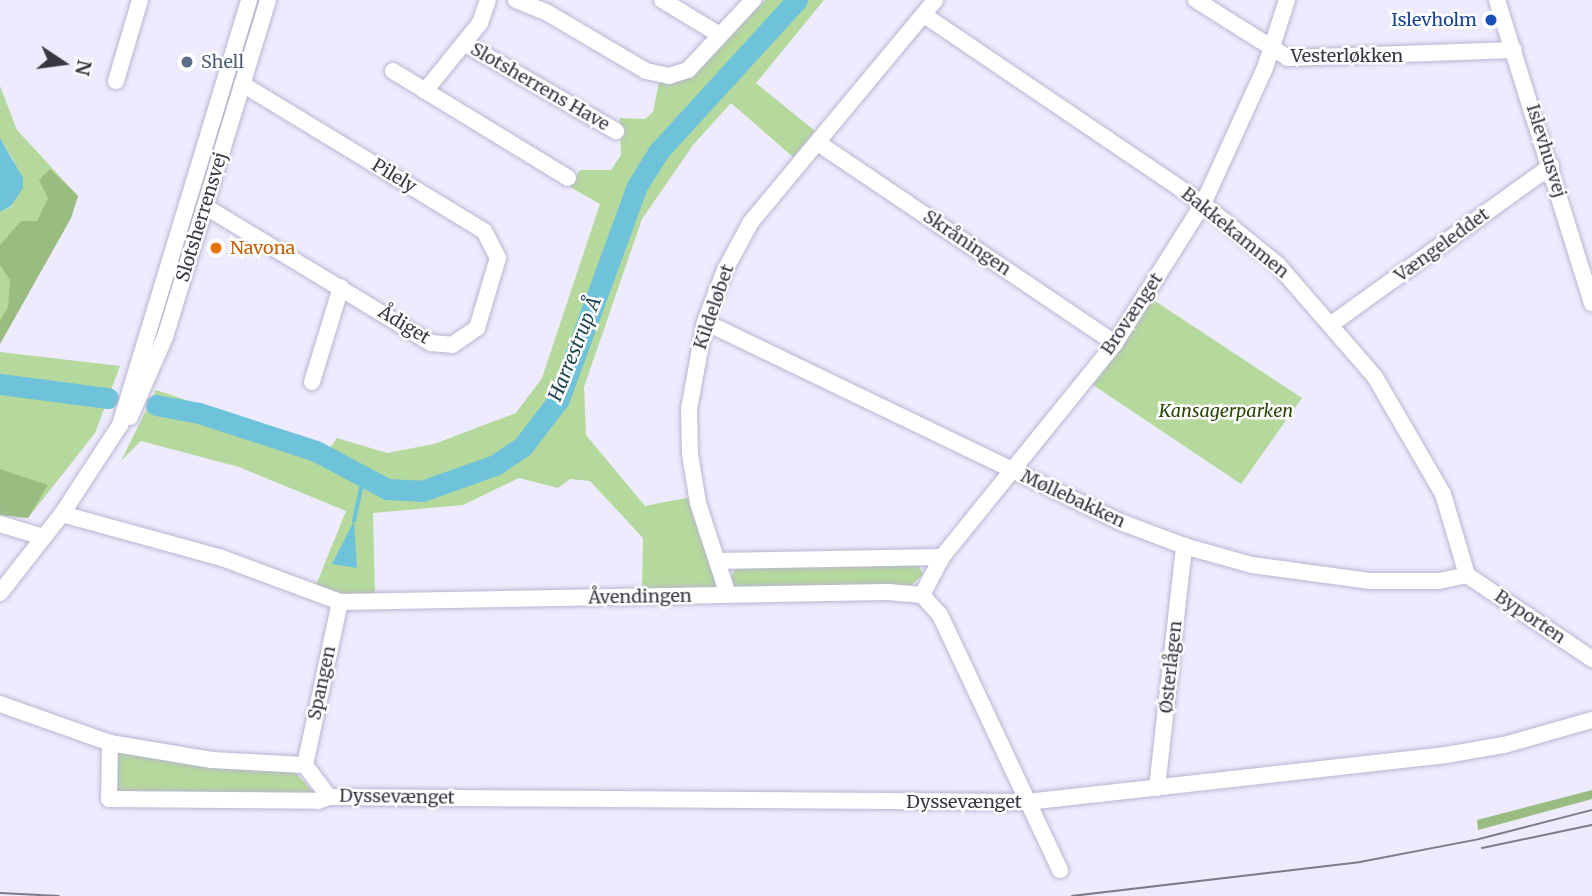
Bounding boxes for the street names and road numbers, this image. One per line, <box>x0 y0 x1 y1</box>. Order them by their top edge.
street label: Slotsherrens Have <box>467 38 613 136</box>
street label: Vesterløkken <box>1291 45 1403 67</box>
street label: Islevhusvej <box>1522 102 1570 200</box>
street label: Slotsherrensvej <box>172 150 232 284</box>
street label: Pilely <box>368 154 420 198</box>
street label: Bakkekammen <box>1177 183 1293 283</box>
street label: Vængeleddet <box>1391 203 1493 287</box>
street label: Skråningen <box>919 206 1015 280</box>
street label: Kildeløbet <box>689 262 739 352</box>
street label: Brovænget <box>1097 269 1167 359</box>
street label: Ådiget <box>374 301 434 349</box>
street label: Møllebakken <box>1017 465 1129 533</box>
street label: Åvendingen <box>588 585 692 609</box>
street label: Byporten <box>1491 585 1569 649</box>
street label: Østerlågen <box>1155 620 1187 714</box>
street label: Spangen <box>304 644 340 722</box>
street label: Dyssevænget <box>339 785 455 809</box>
street label: Dyssevænget <box>906 791 1022 813</box>

